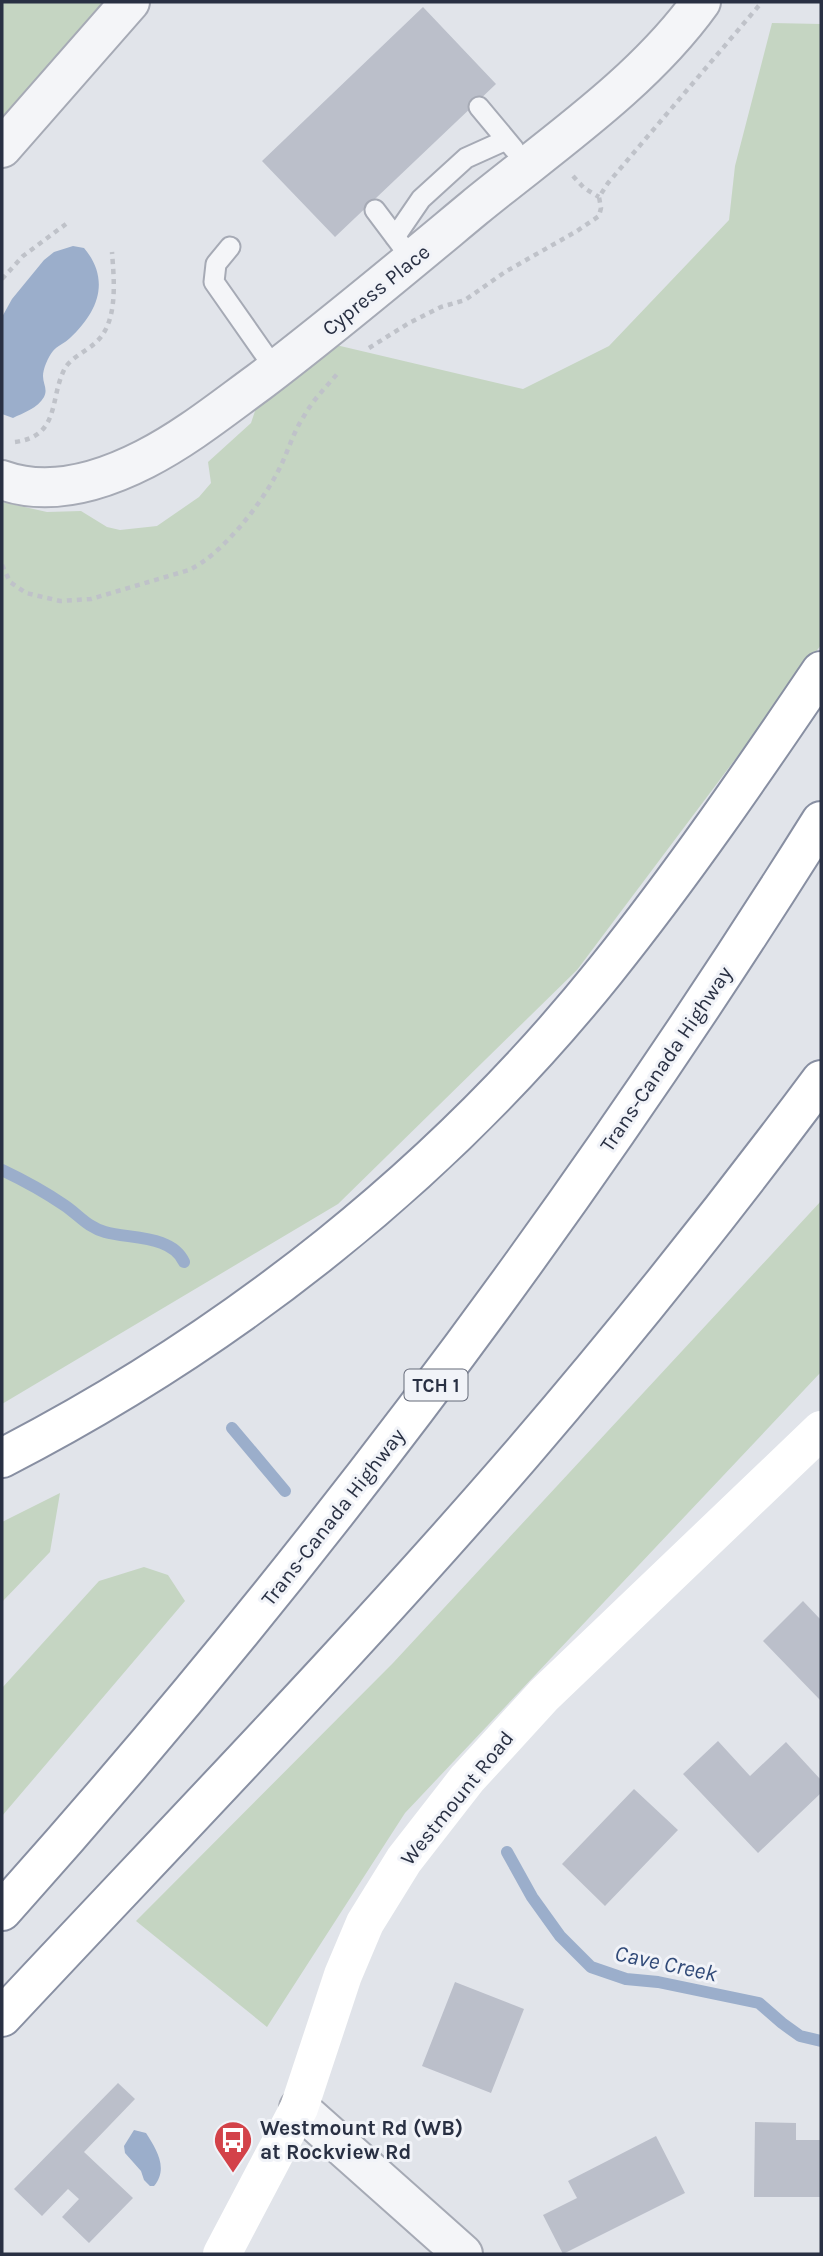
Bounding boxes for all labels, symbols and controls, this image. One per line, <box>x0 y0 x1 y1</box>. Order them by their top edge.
street label: Cypress Place <box>318 239 434 341</box>
street label: Trans-Canada Highway <box>595 962 737 1156</box>
road number: TCH 1 <box>404 1370 467 1400</box>
street label: Trans-Canada Highway <box>256 1423 410 1610</box>
street label: Westmount Road <box>396 1726 518 1870</box>
water label: Cave Creek <box>612 1939 720 1988</box>
place label: Westmount Rd (WB) at Rockview Rd <box>260 2116 463 2164</box>
bus stop icon: Westmount Rd (WB) at Rockview Rd <box>212 2119 254 2174</box>

